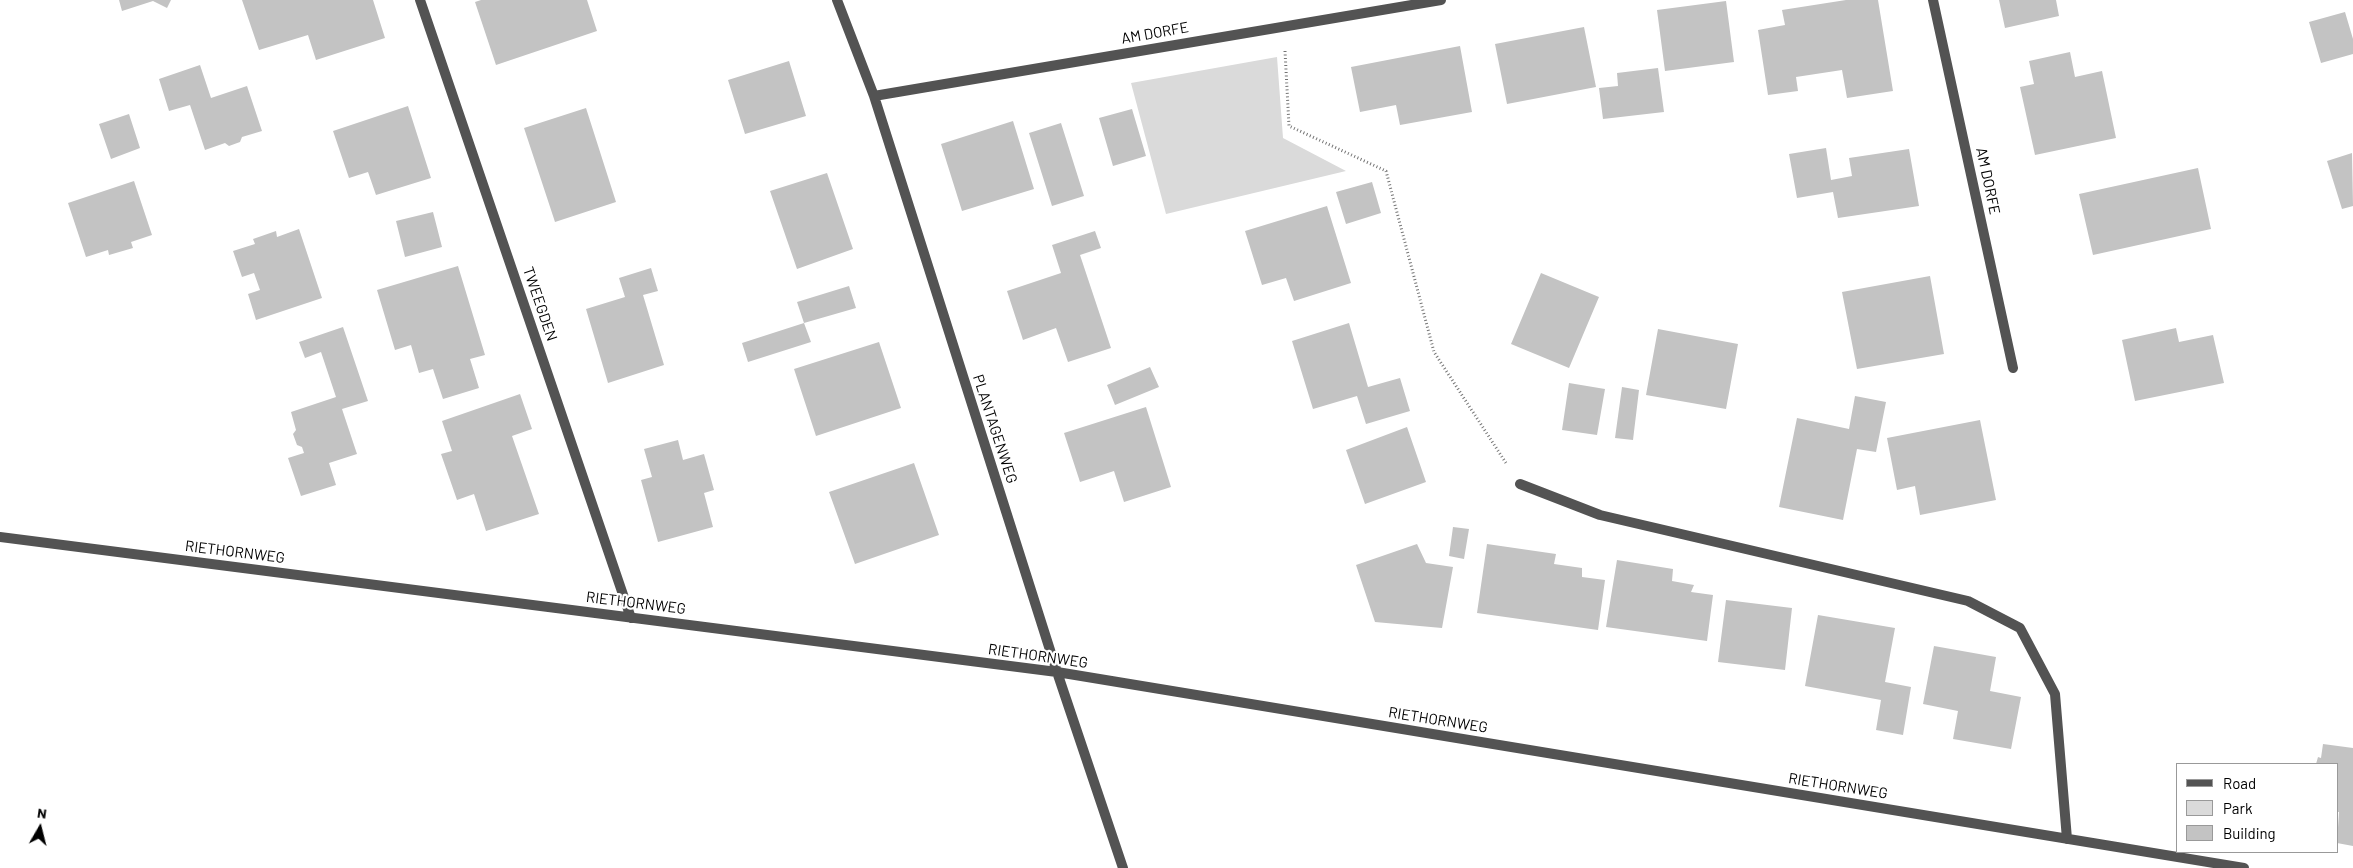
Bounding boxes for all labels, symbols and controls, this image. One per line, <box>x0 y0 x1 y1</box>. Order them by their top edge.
street label: AM DORFE <box>1120 18 1190 48</box>
street label: AM DORFE <box>1972 146 2004 216</box>
street label: TWEEGDEN <box>519 265 561 343</box>
street label: PLANTAGENWEG <box>969 372 1021 486</box>
street label: RIETHORNWEG <box>184 537 286 567</box>
street label: RIETHORNWEG <box>585 588 687 618</box>
street label: RIETHORNWEG <box>987 640 1089 672</box>
street label: RIETHORNWEG <box>1387 703 1489 737</box>
legend <box>2176 763 2338 853</box>
street label: RIETHORNWEG <box>1787 769 1889 803</box>
text: Road <box>2223 774 2256 792</box>
text: Park <box>2223 799 2252 817</box>
north arrow <box>15 803 65 853</box>
text: N <box>36 804 48 822</box>
text: Building <box>2223 824 2276 842</box>

